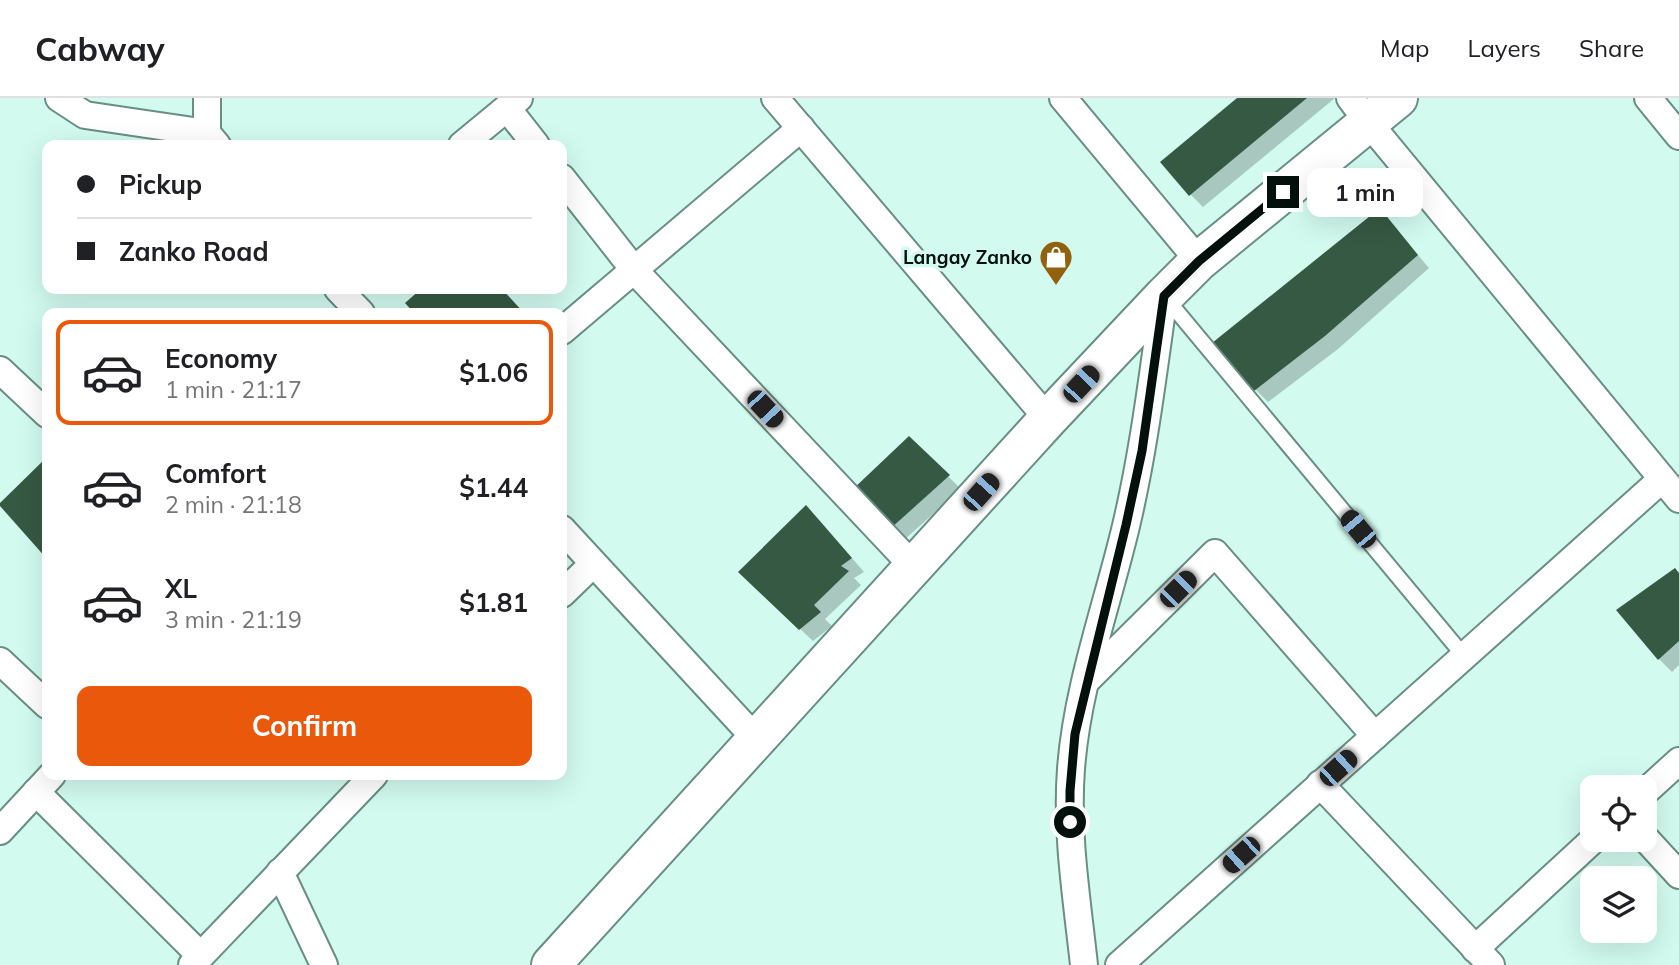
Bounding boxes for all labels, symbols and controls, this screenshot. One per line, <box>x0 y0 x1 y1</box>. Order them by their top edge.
text: Cabway <box>35 28 165 69</box>
text: Map <box>1380 33 1429 63</box>
text: Layers <box>1467 33 1541 63</box>
text: Share <box>1579 33 1644 63</box>
text: Pickup <box>119 168 202 201</box>
callout: 1 min <box>1308 168 1423 217</box>
route end <box>1267 176 1299 208</box>
text: 1 min <box>1335 178 1395 207</box>
text: Zanko Road <box>119 235 269 268</box>
shop icon: Langay Zanko <box>1037 238 1075 287</box>
place label: Langay Zanko <box>903 245 1032 269</box>
icon: car <box>81 341 144 404</box>
text: Economy <box>165 342 277 375</box>
text: $1.06 <box>459 356 528 389</box>
car <box>1059 361 1104 407</box>
text: 1 min · 21:17 <box>165 375 302 404</box>
car <box>743 386 788 432</box>
icon: car <box>81 456 144 519</box>
text: Comfort <box>165 457 266 490</box>
car <box>960 469 1003 515</box>
text: $1.44 <box>459 471 528 504</box>
text: 2 min · 21:18 <box>165 490 302 519</box>
car <box>1337 506 1380 552</box>
car <box>1156 567 1201 611</box>
icon: car <box>81 571 144 634</box>
text: XL <box>165 572 197 605</box>
text: $1.81 <box>459 586 528 619</box>
text: 3 min · 21:19 <box>165 605 302 634</box>
button: Confirm <box>77 686 532 766</box>
car <box>1316 746 1361 790</box>
map controls <box>1580 775 1657 943</box>
button: locate <box>1580 775 1657 852</box>
route start <box>1054 806 1086 838</box>
car <box>1219 833 1264 877</box>
button: layers <box>1580 866 1657 943</box>

